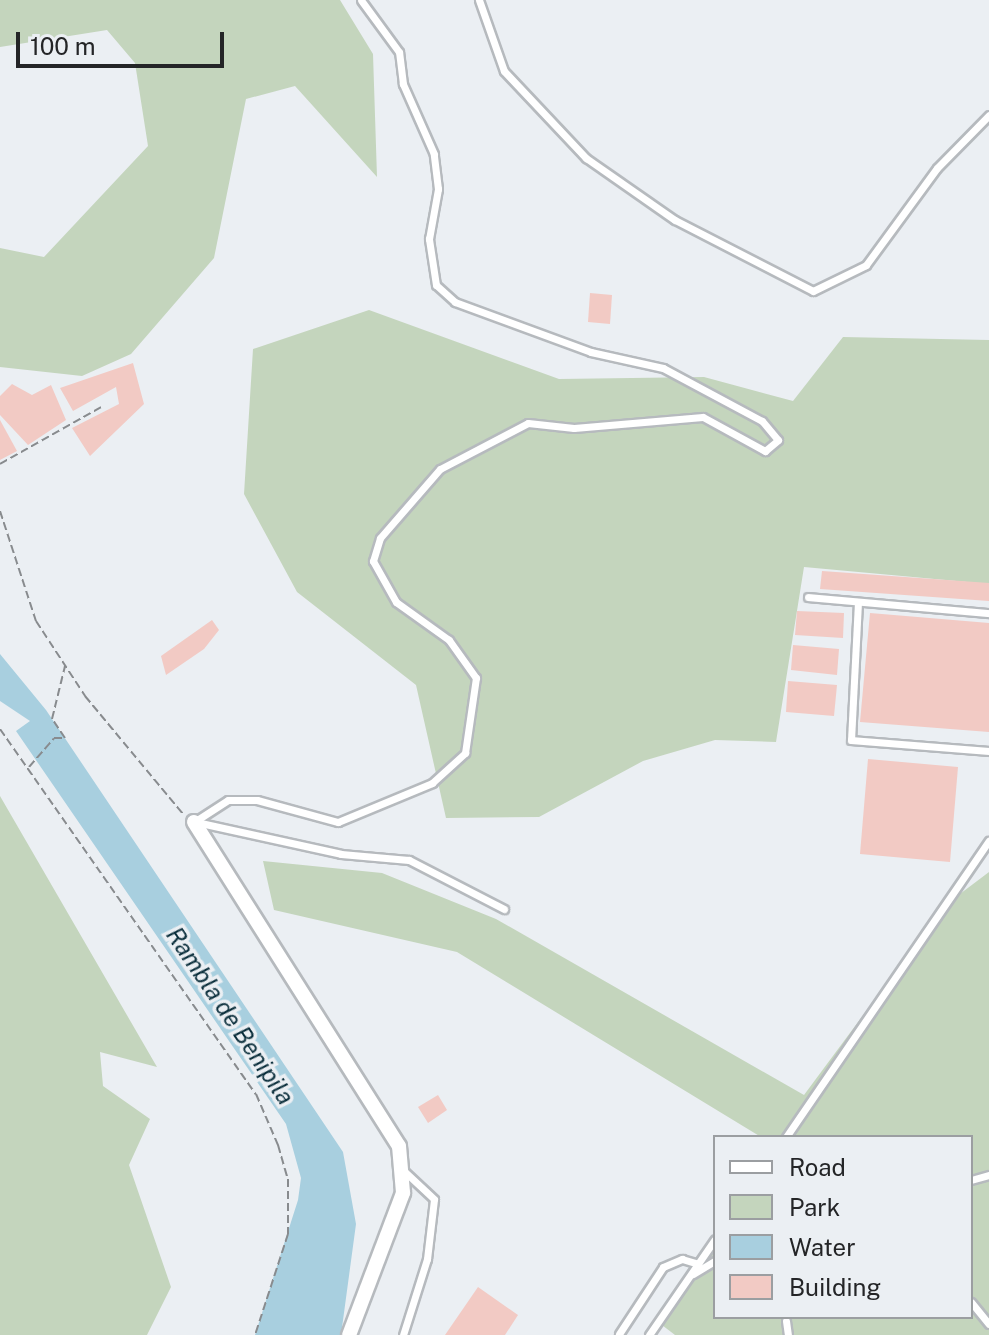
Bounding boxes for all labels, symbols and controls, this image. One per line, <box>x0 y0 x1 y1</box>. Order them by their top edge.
scale bar <box>20 16 228 66</box>
text: 100 m <box>30 32 96 60</box>
water label: Rambla de Benipila <box>160 922 300 1110</box>
legend <box>713 1135 973 1319</box>
text: Road <box>789 1153 846 1181</box>
text: Park <box>789 1193 840 1221</box>
text: Water <box>789 1233 856 1261</box>
text: Building <box>789 1273 881 1301</box>

